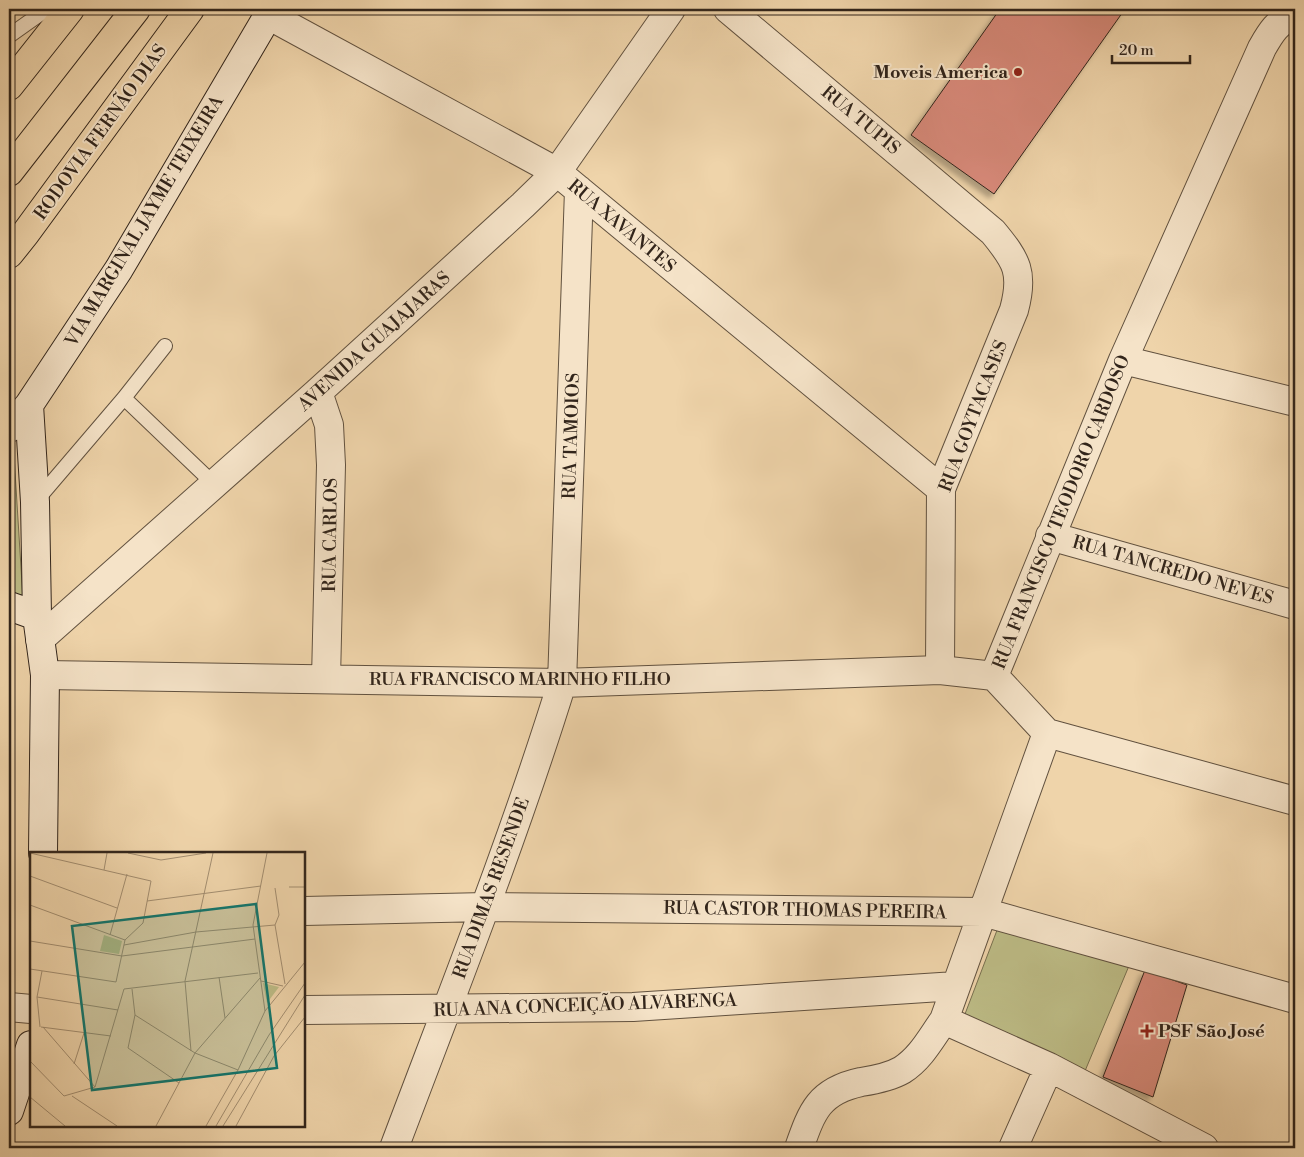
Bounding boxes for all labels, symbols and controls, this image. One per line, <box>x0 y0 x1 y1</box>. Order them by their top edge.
scale bar <box>1112 32 1189 64</box>
street label: RODOVIA FERNÃO DIAS <box>28 39 172 225</box>
text: 20 m <box>1119 41 1154 60</box>
place label: Moveis America <box>873 61 1008 84</box>
marker: Moveis America <box>1012 66 1024 78</box>
street label: RUA TUPIS <box>816 81 905 160</box>
street label: VIA MARGINAL JAYME TEIXEIRA <box>60 91 229 352</box>
street label: RUA XAVANTES <box>563 174 680 278</box>
street label: AVENIDA GUAJAJARAS <box>292 267 456 417</box>
street label: RUA GOYTACASES <box>934 337 1013 495</box>
street label: RUA FRANCISCO TEODORO CARDOSO <box>988 352 1135 673</box>
street label: RUA TAMOIOS <box>558 372 585 500</box>
street label: RUA CARLOS <box>318 478 343 592</box>
street label: RUA TANCREDO NEVES <box>1070 531 1276 610</box>
street label: RUA FRANCISCO MARINHO FILHO <box>369 668 671 691</box>
street label: RUA DIMAS RESENDE <box>448 794 535 982</box>
inset map <box>30 852 305 1127</box>
street label: RUA CASTOR THOMAS PEREIRA <box>663 897 947 924</box>
street label: RUA ANA CONCEIÇÃO ALVARENGA <box>433 988 738 1022</box>
place label: PSF São José <box>1158 1020 1265 1043</box>
marker: PSF São José <box>1140 1024 1154 1038</box>

